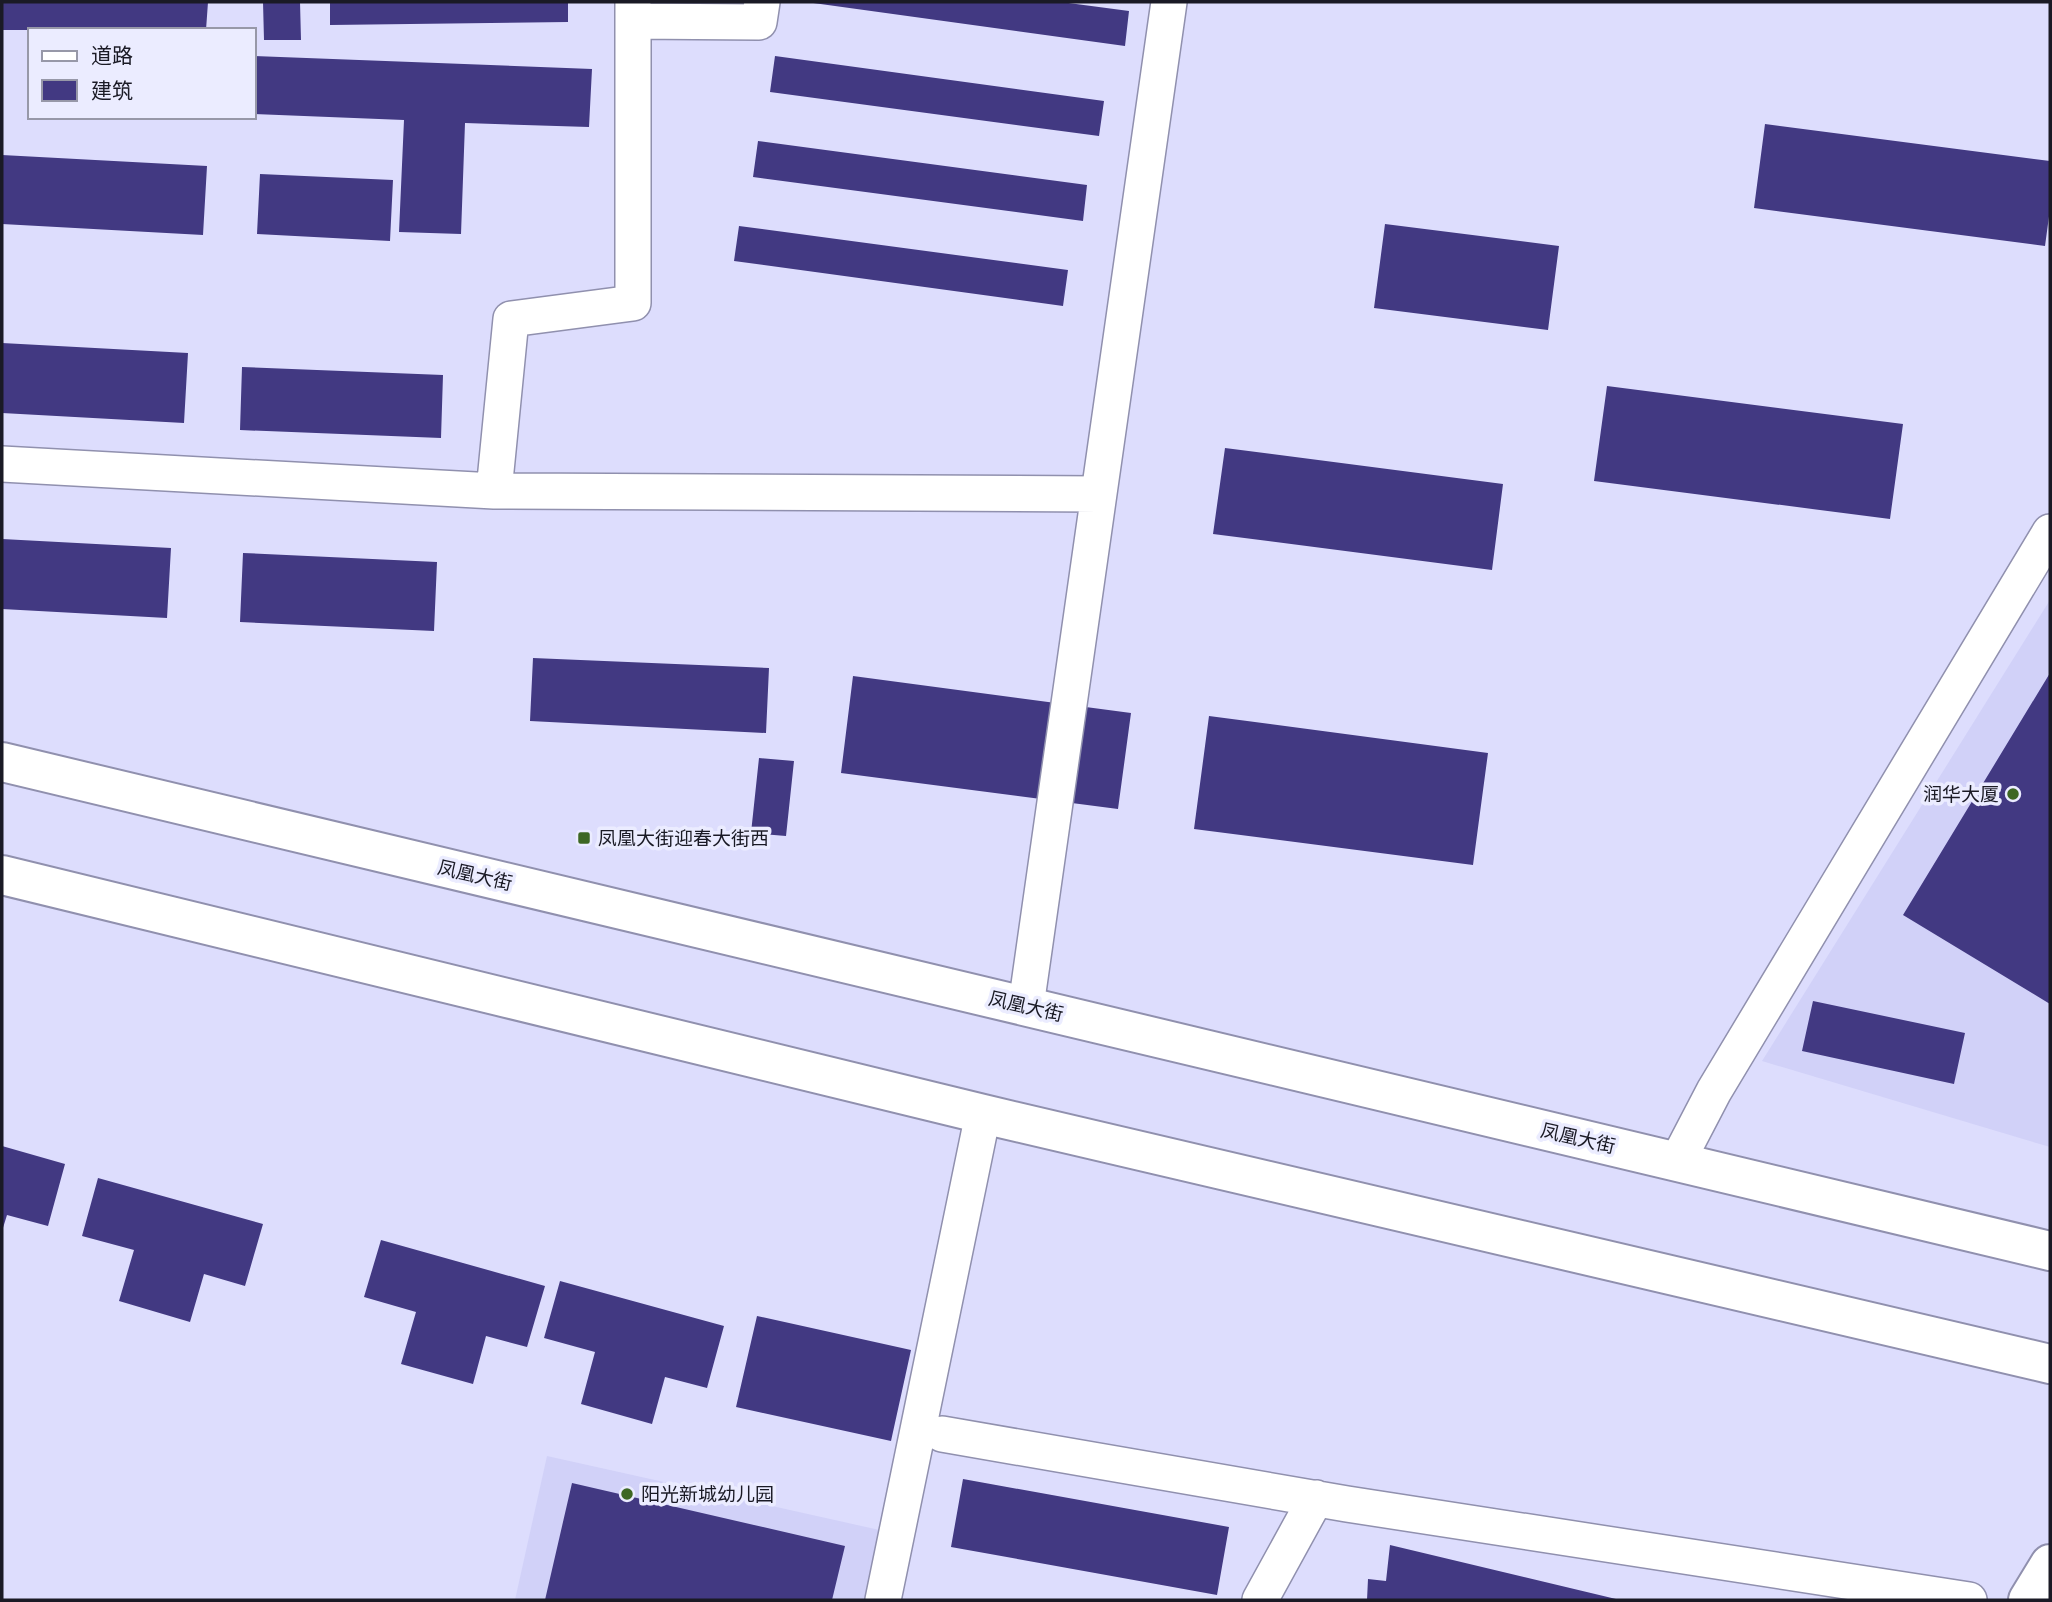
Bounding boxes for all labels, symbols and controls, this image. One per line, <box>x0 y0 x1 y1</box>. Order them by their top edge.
legend <box>28 28 256 119</box>
text: 道路 <box>91 42 133 69</box>
text: 建筑 <box>91 77 133 104</box>
place label: 润华大厦 <box>1923 782 1999 806</box>
marker: 润华大厦 <box>2005 786 2021 802</box>
place label: 凤凰大街迎春大街西 <box>598 826 769 850</box>
marker: 凤凰大街迎春大街西 <box>576 830 592 846</box>
street label: 凤凰大街 <box>435 855 515 895</box>
street label: 凤凰大街 <box>986 986 1066 1026</box>
street label: 凤凰大街 <box>1538 1118 1618 1158</box>
place label: 阳光新城幼儿园 <box>641 1482 774 1506</box>
marker: 阳光新城幼儿园 <box>619 1486 635 1502</box>

